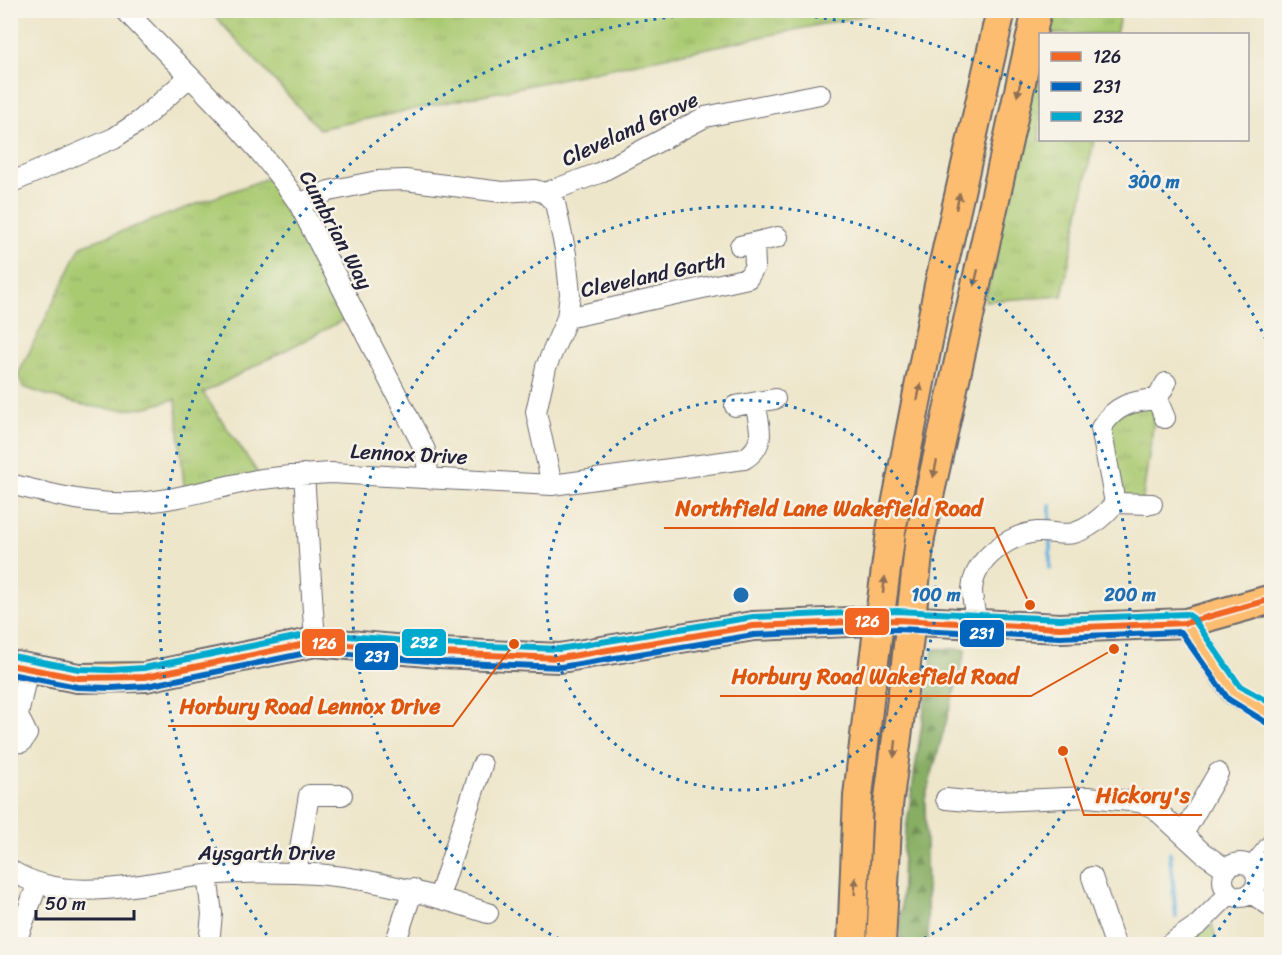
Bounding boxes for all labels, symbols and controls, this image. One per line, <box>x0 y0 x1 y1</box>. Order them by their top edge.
legend <box>1039 33 1249 141</box>
text: 126 <box>1093 41 1121 73</box>
text: 231 <box>1093 71 1121 103</box>
one-way arrow <box>1014 79 1023 98</box>
street label: Cleveland Grove <box>555 80 705 177</box>
text: 232 <box>1093 101 1124 133</box>
street label: Cumbrian Way <box>288 163 384 297</box>
text: 300 m <box>1127 166 1180 198</box>
one-way arrow <box>954 191 963 210</box>
street label: Cleveland Garth <box>577 241 729 309</box>
one-way arrow <box>970 269 980 287</box>
one-way arrow <box>915 382 924 401</box>
street label: Lennox Drive <box>349 432 469 476</box>
one-way arrow <box>930 460 939 479</box>
callout: Northfield Lane Wakefield Road <box>664 488 994 528</box>
text: Northfield Lane Wakefield Road <box>675 489 985 528</box>
one-way arrow <box>880 575 889 594</box>
text: 100 m <box>912 579 961 611</box>
text: 200 m <box>1103 579 1156 611</box>
centre of rings <box>731 585 751 605</box>
line badge: 126 <box>844 607 890 636</box>
text: 126 <box>854 607 880 636</box>
line badge: 231 <box>959 619 1005 648</box>
text: 231 <box>969 619 995 648</box>
line badge: 126 <box>301 628 346 657</box>
line badge: 232 <box>401 628 447 657</box>
text: 232 <box>409 628 438 657</box>
text: 126 <box>311 629 337 658</box>
line badge: 231 <box>354 642 399 671</box>
text: 231 <box>364 642 390 671</box>
callout: Horbury Road Wakefield Road <box>720 656 1031 696</box>
text: Horbury Road Wakefield Road <box>731 657 1021 696</box>
callout: Horbury Road Lennox Drive <box>168 686 453 726</box>
text: Horbury Road Lennox Drive <box>179 687 441 726</box>
one-way arrow <box>890 740 900 759</box>
callout: Hickory's <box>1084 775 1202 815</box>
text: Hickory's <box>1095 776 1191 815</box>
street label: Aysgarth Drive <box>197 834 336 872</box>
one-way arrow <box>850 877 860 896</box>
scale bar <box>36 883 134 921</box>
text: 50 m <box>45 888 86 920</box>

